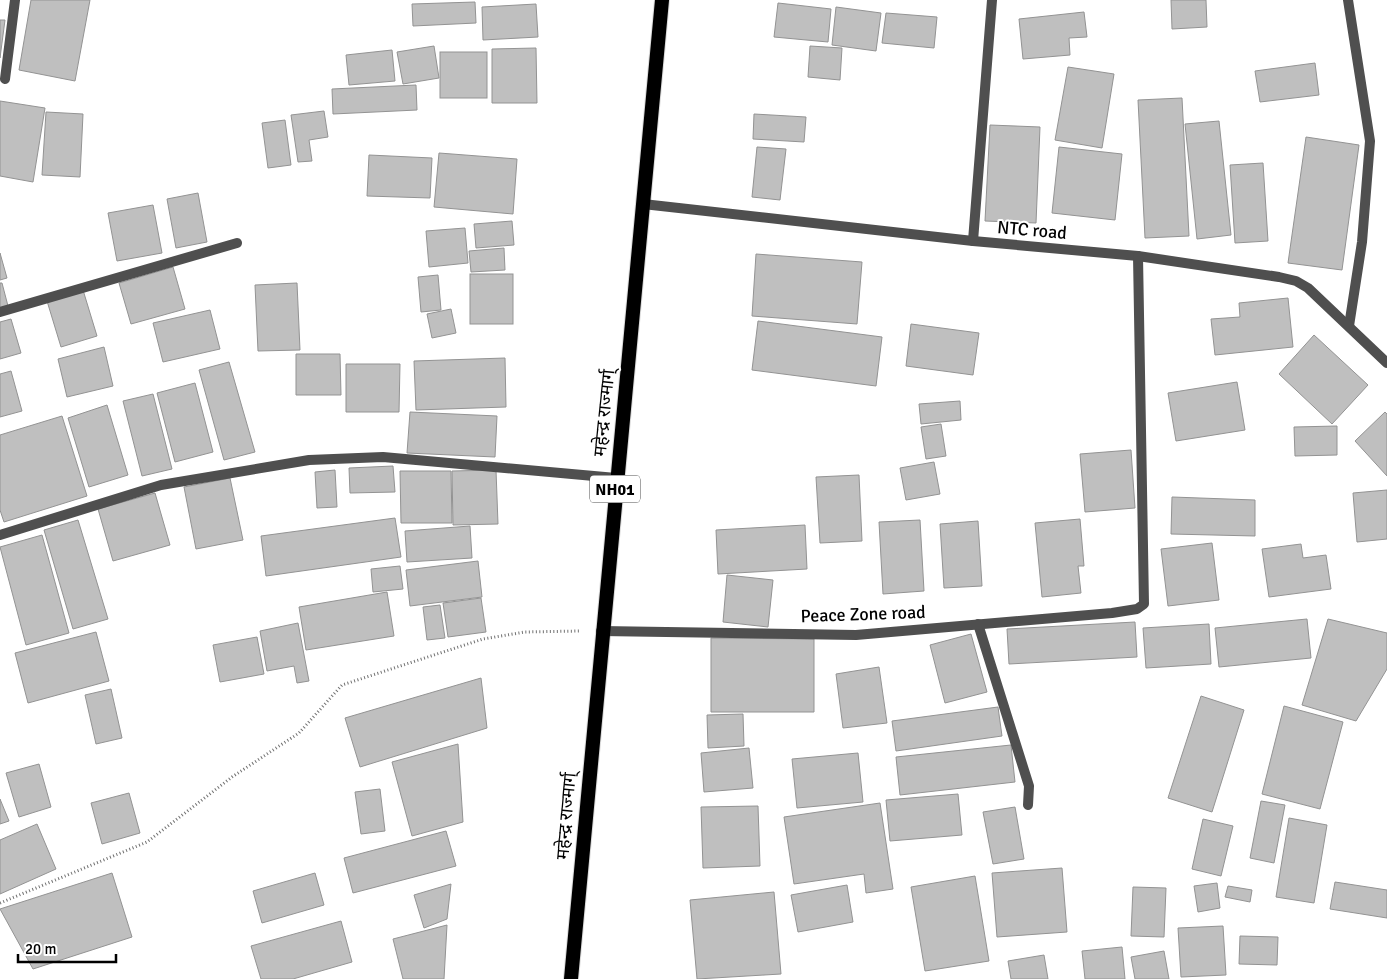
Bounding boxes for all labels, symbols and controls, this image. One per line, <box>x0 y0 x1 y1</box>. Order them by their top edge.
street label: NTC road <box>996 216 1068 244</box>
street label: महेन्द्र राज्मार्ग् <box>588 365 620 458</box>
road number: NH01 <box>590 476 640 502</box>
street label: Peace Zone road <box>800 601 926 627</box>
street label: महेन्द्र राज्मार्ग् <box>551 769 581 860</box>
scale bar <box>18 932 115 964</box>
text: 20 m <box>25 940 56 958</box>

